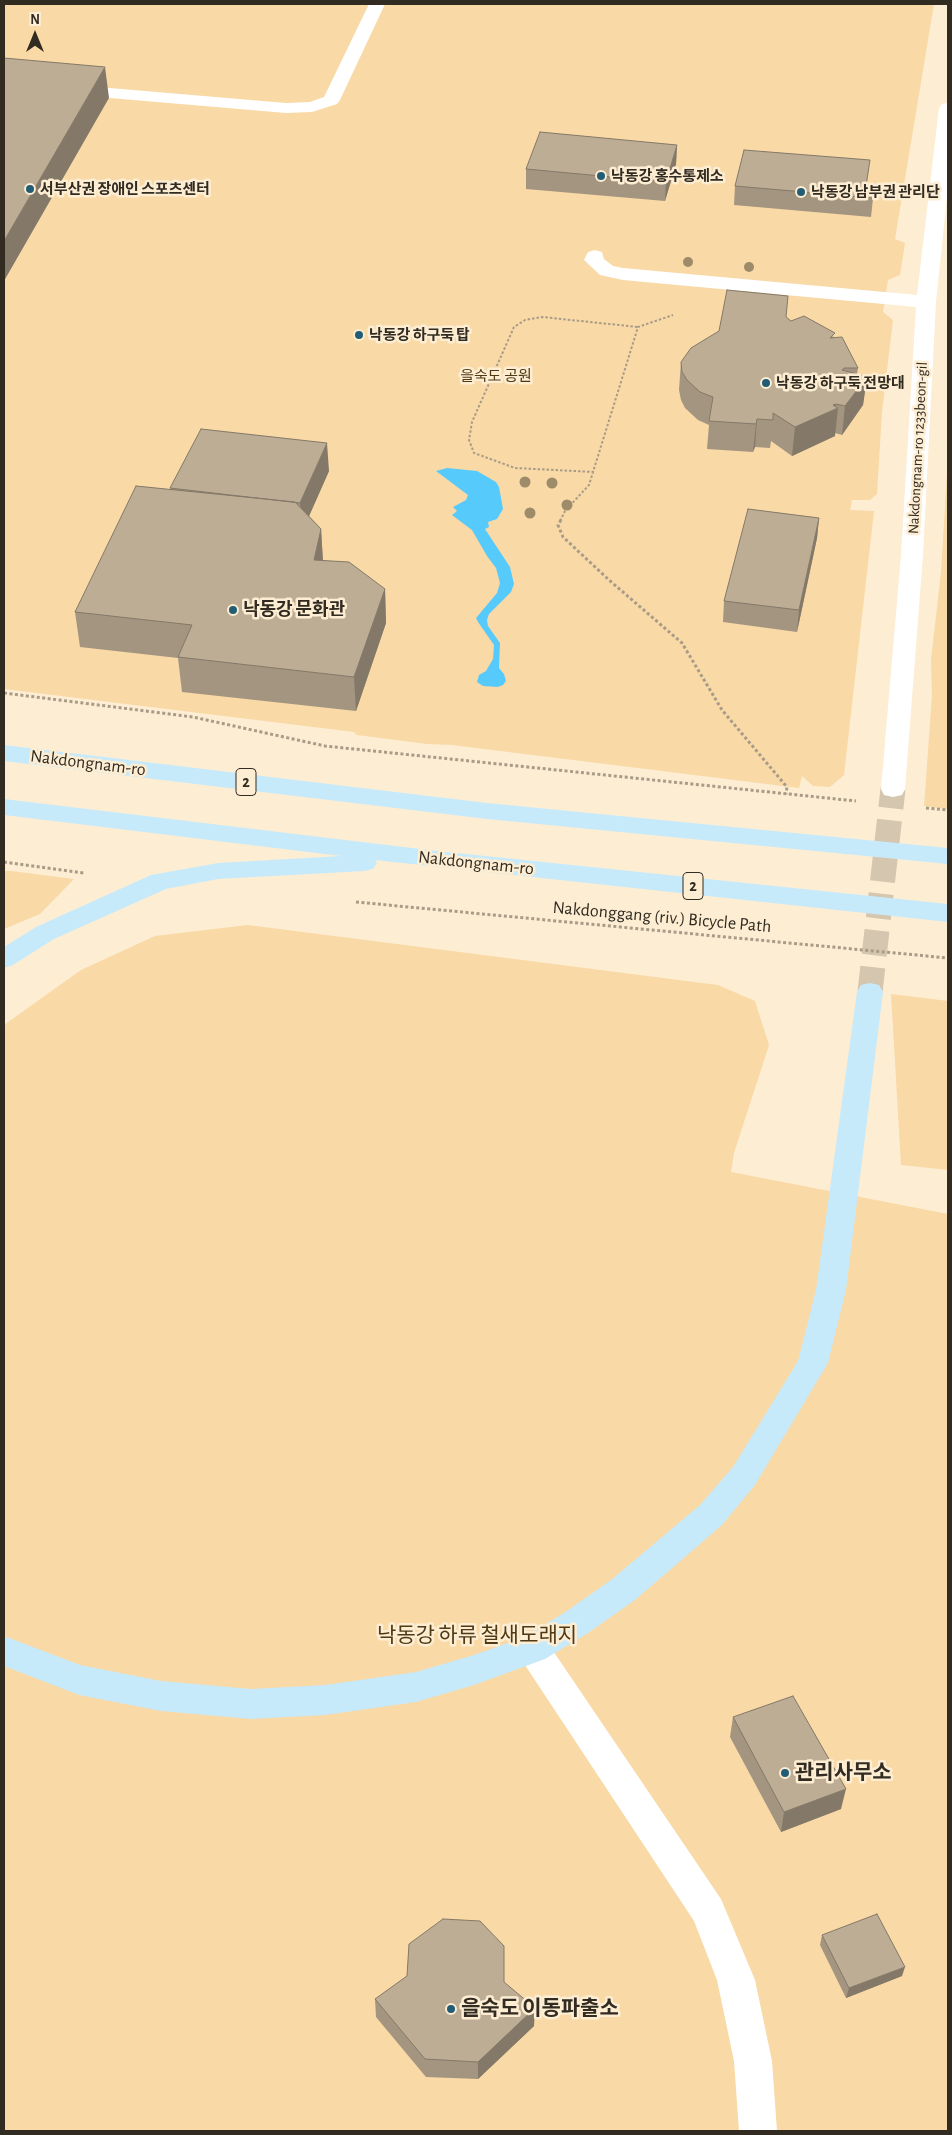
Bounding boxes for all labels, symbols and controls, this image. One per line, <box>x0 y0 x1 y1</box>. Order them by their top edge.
north arrow <box>10 10 60 60</box>
text: N <box>30 13 40 27</box>
place label: 낙동강 홍수통제소 <box>611 167 724 185</box>
marker: 낙동강 홍수통제소 <box>595 170 607 182</box>
place label: 서부산권 장애인 스포츠센터 <box>40 180 210 198</box>
marker: 서부산권 장애인 스포츠센터 <box>24 183 36 195</box>
place label: 낙동강 남부권 관리단 <box>811 183 940 201</box>
marker: 낙동강 남부권 관리단 <box>795 186 807 198</box>
place label: 낙동강 하구둑 탑 <box>369 326 470 344</box>
marker: 낙동강 하구둑 탑 <box>353 329 365 341</box>
street label: Nakdongnam-ro 1233beon-gil <box>904 361 932 535</box>
park label: 을숙도 공원 <box>460 367 532 385</box>
place label: 낙동강 하구둑 전망대 <box>776 374 905 392</box>
marker: 낙동강 하구둑 전망대 <box>760 377 772 389</box>
place label: 낙동강 문화관 <box>243 599 345 621</box>
marker: 낙동강 문화관 <box>227 604 239 616</box>
street label: Nakdongnam-ro <box>29 745 147 781</box>
road number: 2 <box>236 769 256 796</box>
street label: Nakdongnam-ro <box>417 846 535 880</box>
road number: 2 <box>683 872 703 899</box>
street label: Nakdonggang (riv.) Bicycle Path <box>552 897 772 937</box>
park label: 낙동강 하류 철새도래지 <box>377 1623 577 1649</box>
place label: 관리사무소 <box>795 1760 892 1786</box>
marker: 관리사무소 <box>779 1767 791 1779</box>
place label: 을숙도 이동파출소 <box>461 1996 619 2022</box>
marker: 을숙도 이동파출소 <box>445 2003 457 2015</box>

